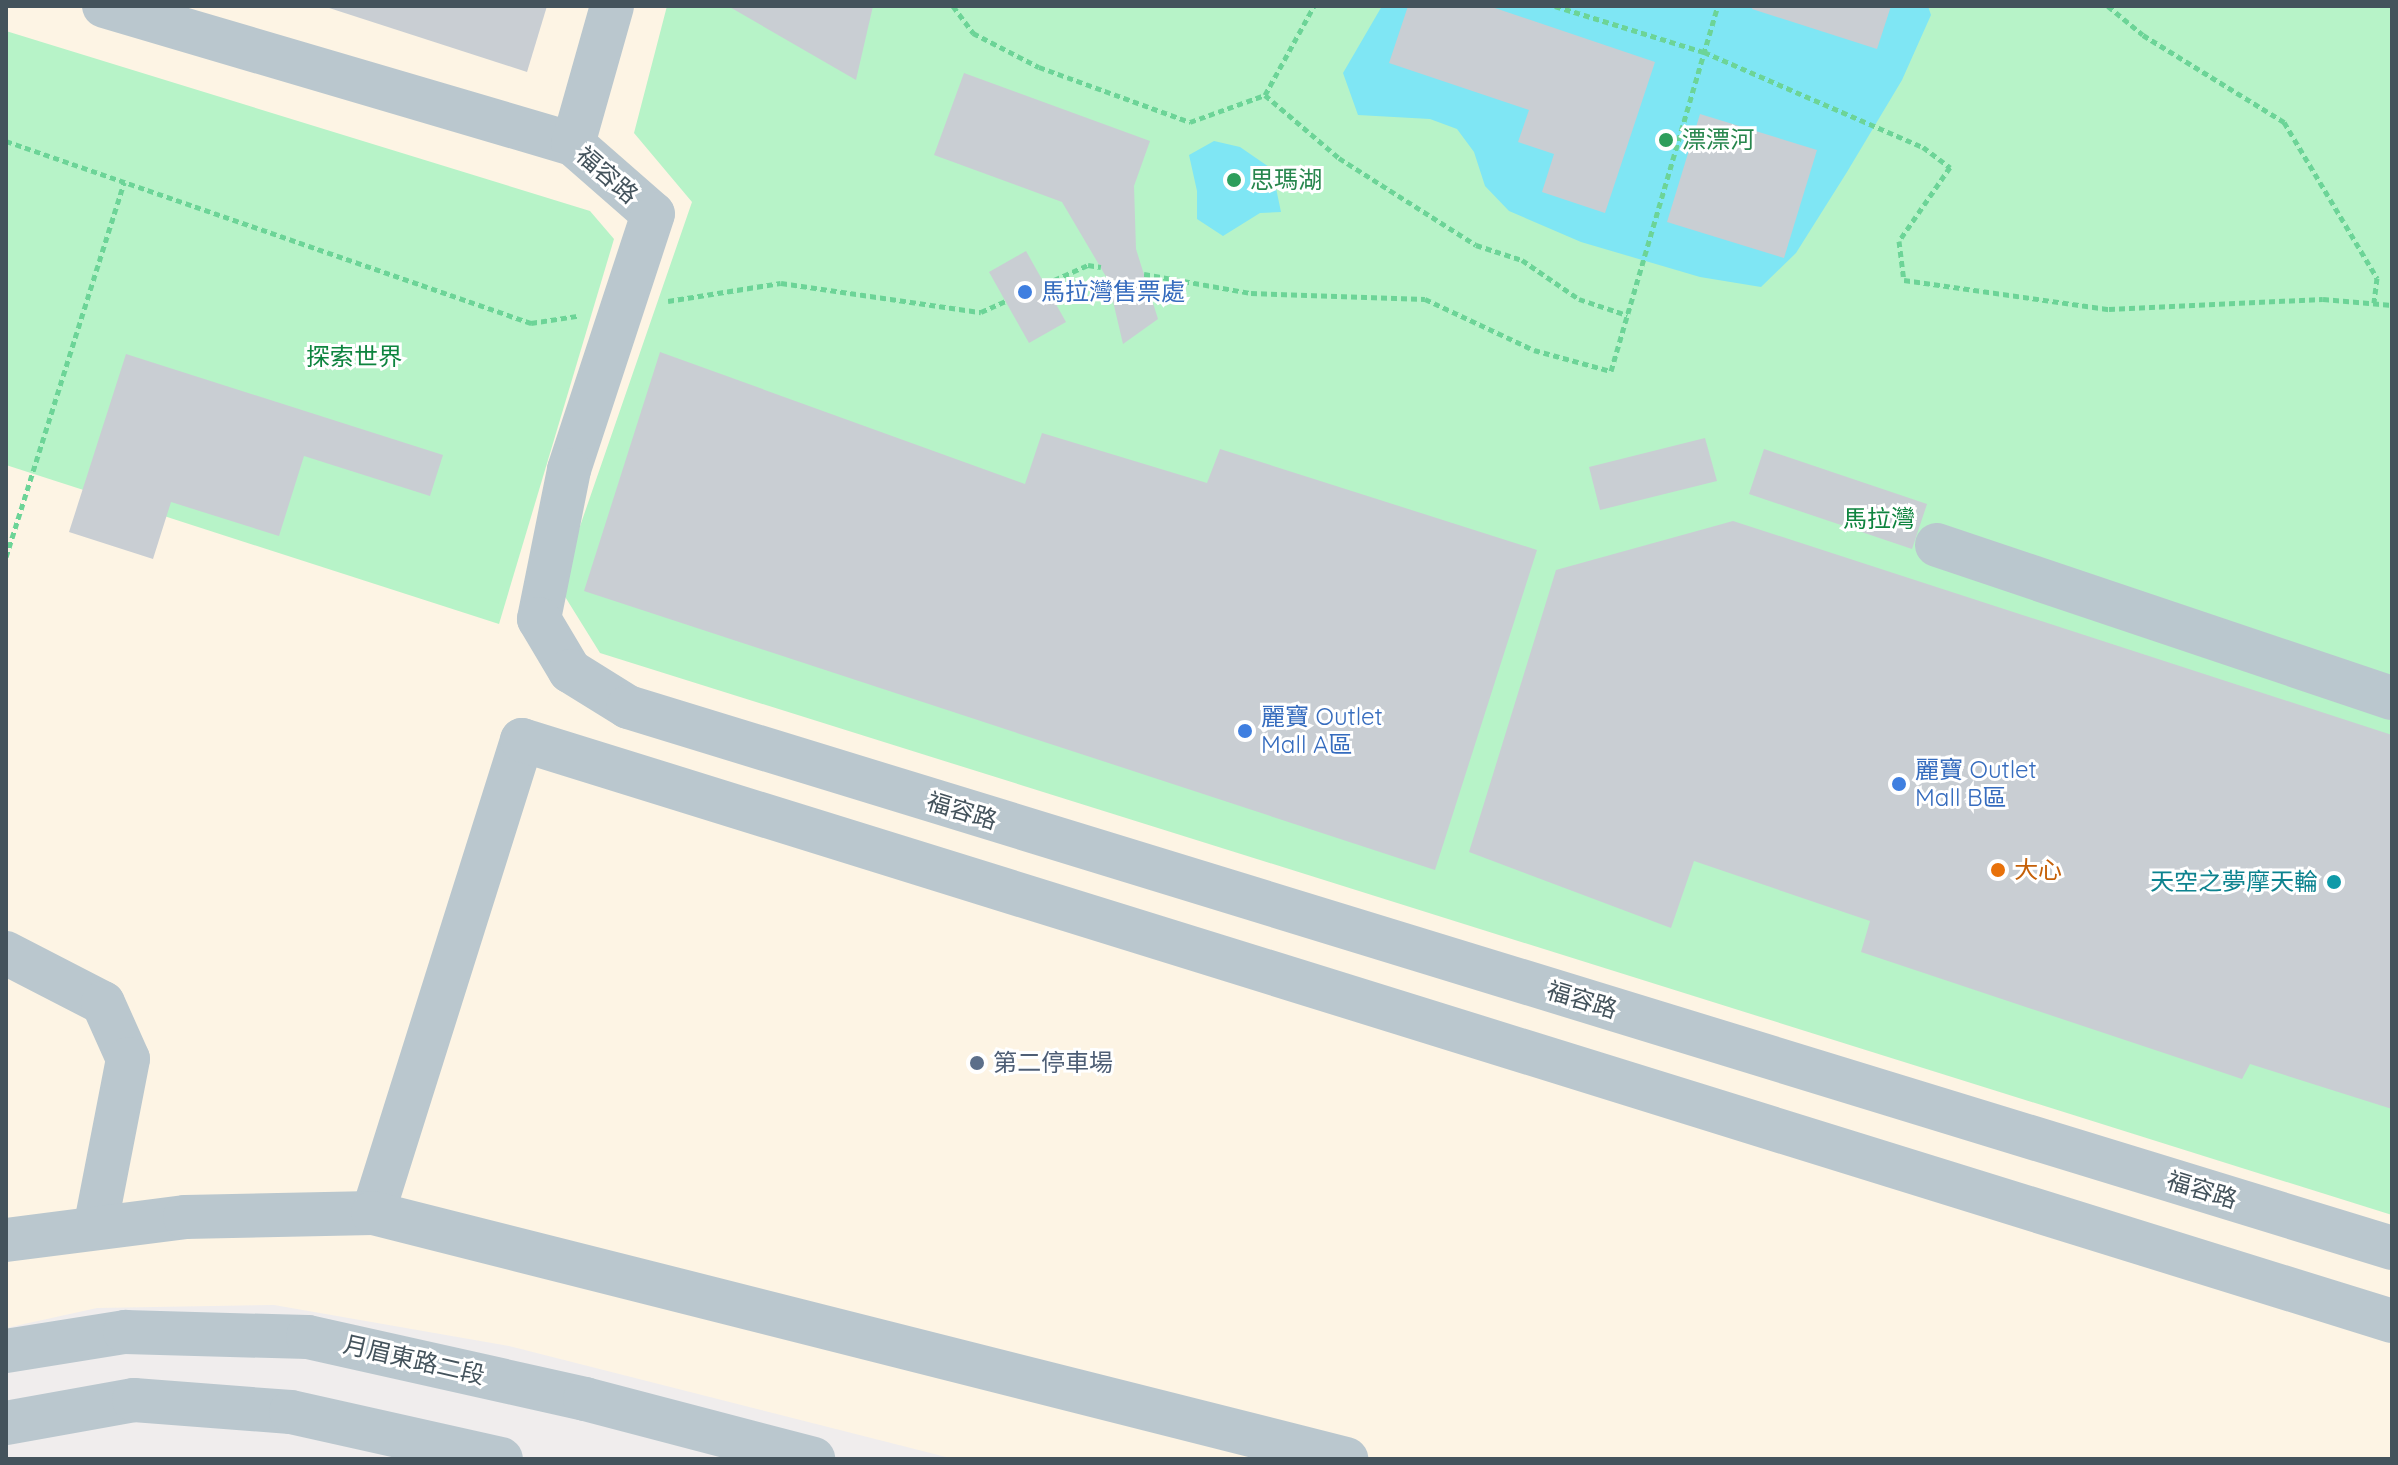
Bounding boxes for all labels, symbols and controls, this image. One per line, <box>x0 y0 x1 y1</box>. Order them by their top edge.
place label: 漂漂河 <box>1682 126 1754 154</box>
marker: 漂漂河 <box>1657 131 1675 149</box>
street label: 福容路 <box>570 141 644 209</box>
place label: 思瑪湖 <box>1250 166 1322 194</box>
marker: 思瑪湖 <box>1225 171 1243 189</box>
place label: 馬拉灣售票處 <box>1041 278 1185 306</box>
marker: 馬拉灣售票處 <box>1016 283 1034 301</box>
park label: 探索世界 <box>306 343 402 371</box>
park label: 馬拉灣 <box>1843 505 1915 533</box>
place label: 麗寶 Outlet Mall A區 <box>1261 703 1383 759</box>
marker: 麗寶 Outlet Mall A區 <box>1236 722 1254 740</box>
place label: 麗寶 Outlet Mall B區 <box>1915 756 2037 812</box>
marker: 麗寶 Outlet Mall B區 <box>1890 775 1908 793</box>
street label: 福容路 <box>923 787 1001 835</box>
place label: 大心 <box>2014 856 2062 884</box>
marker: 大心 <box>1989 861 2007 879</box>
place label: 天空之夢摩天輪 <box>2150 868 2318 896</box>
marker: 天空之夢摩天輪 <box>2325 873 2343 891</box>
street label: 福容路 <box>1543 976 1621 1024</box>
place label: 第二停車場 <box>993 1049 1113 1077</box>
marker: 第二停車場 <box>968 1054 986 1072</box>
street label: 福容路 <box>2163 1166 2241 1214</box>
street label: 月眉東路二段 <box>341 1330 487 1390</box>

